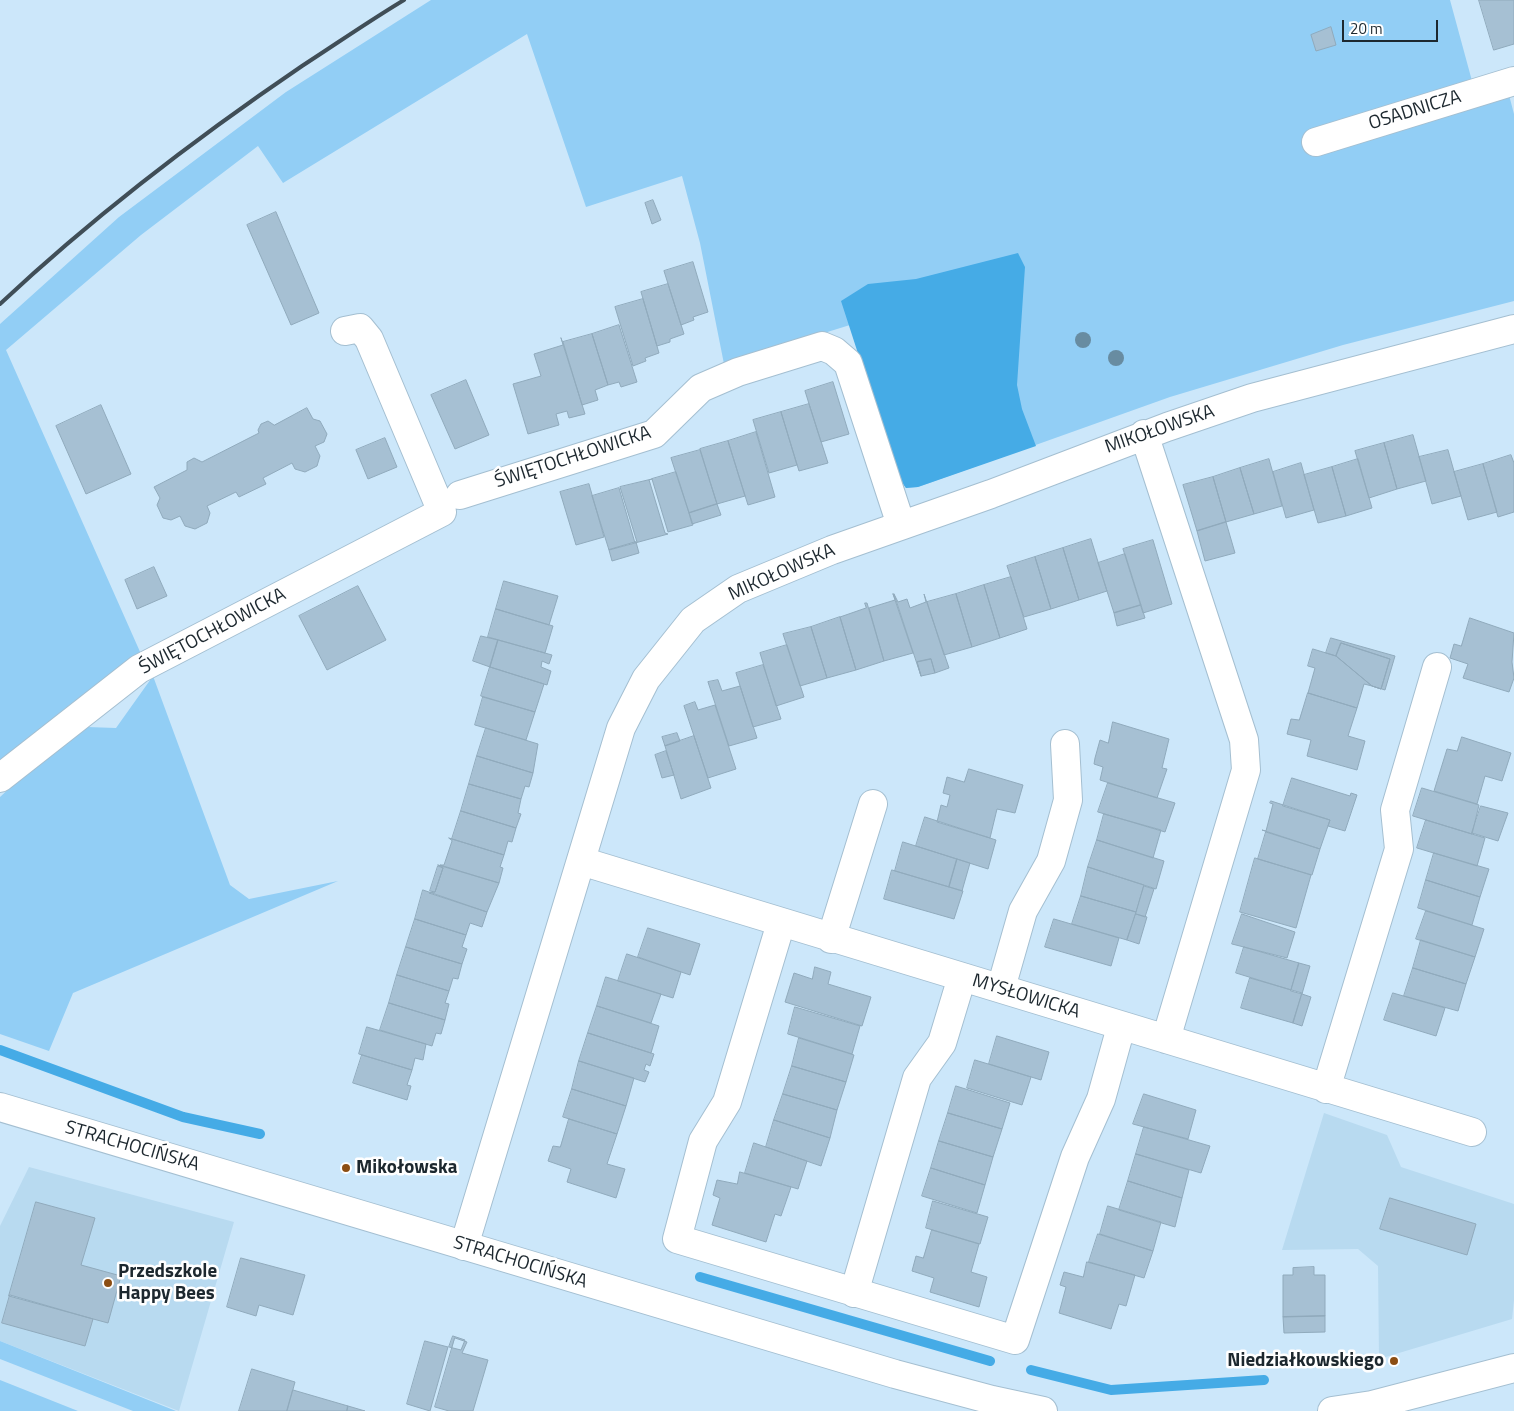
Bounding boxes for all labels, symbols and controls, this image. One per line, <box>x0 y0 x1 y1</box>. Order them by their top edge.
scale bar <box>1344 10 1440 42</box>
text: 20 m <box>1350 17 1383 40</box>
street label: OSADNICZA <box>1366 86 1464 136</box>
street label: MIKOŁOWSKA <box>1102 401 1218 459</box>
street label: ŚWIĘTOCHŁOWICKA <box>492 422 654 494</box>
street label: MIKOŁOWSKA <box>725 539 839 607</box>
street label: ŚWIĘTOCHŁOWICKA <box>136 584 290 680</box>
street label: MYSŁOWICKA <box>969 970 1083 1024</box>
street label: STRACHOCIŃSKA <box>62 1117 202 1177</box>
place label: Mikołowska <box>356 1157 457 1179</box>
marker: Mikołowska <box>340 1162 352 1174</box>
street label: STRACHOCIŃSKA <box>450 1232 590 1294</box>
place label: Przedszkole Happy Bees <box>118 1261 217 1305</box>
marker: Przedszkole Happy Bees <box>102 1277 114 1289</box>
place label: Niedziałkowskiego <box>1227 1350 1384 1372</box>
marker: Niedziałkowskiego <box>1388 1355 1400 1367</box>

